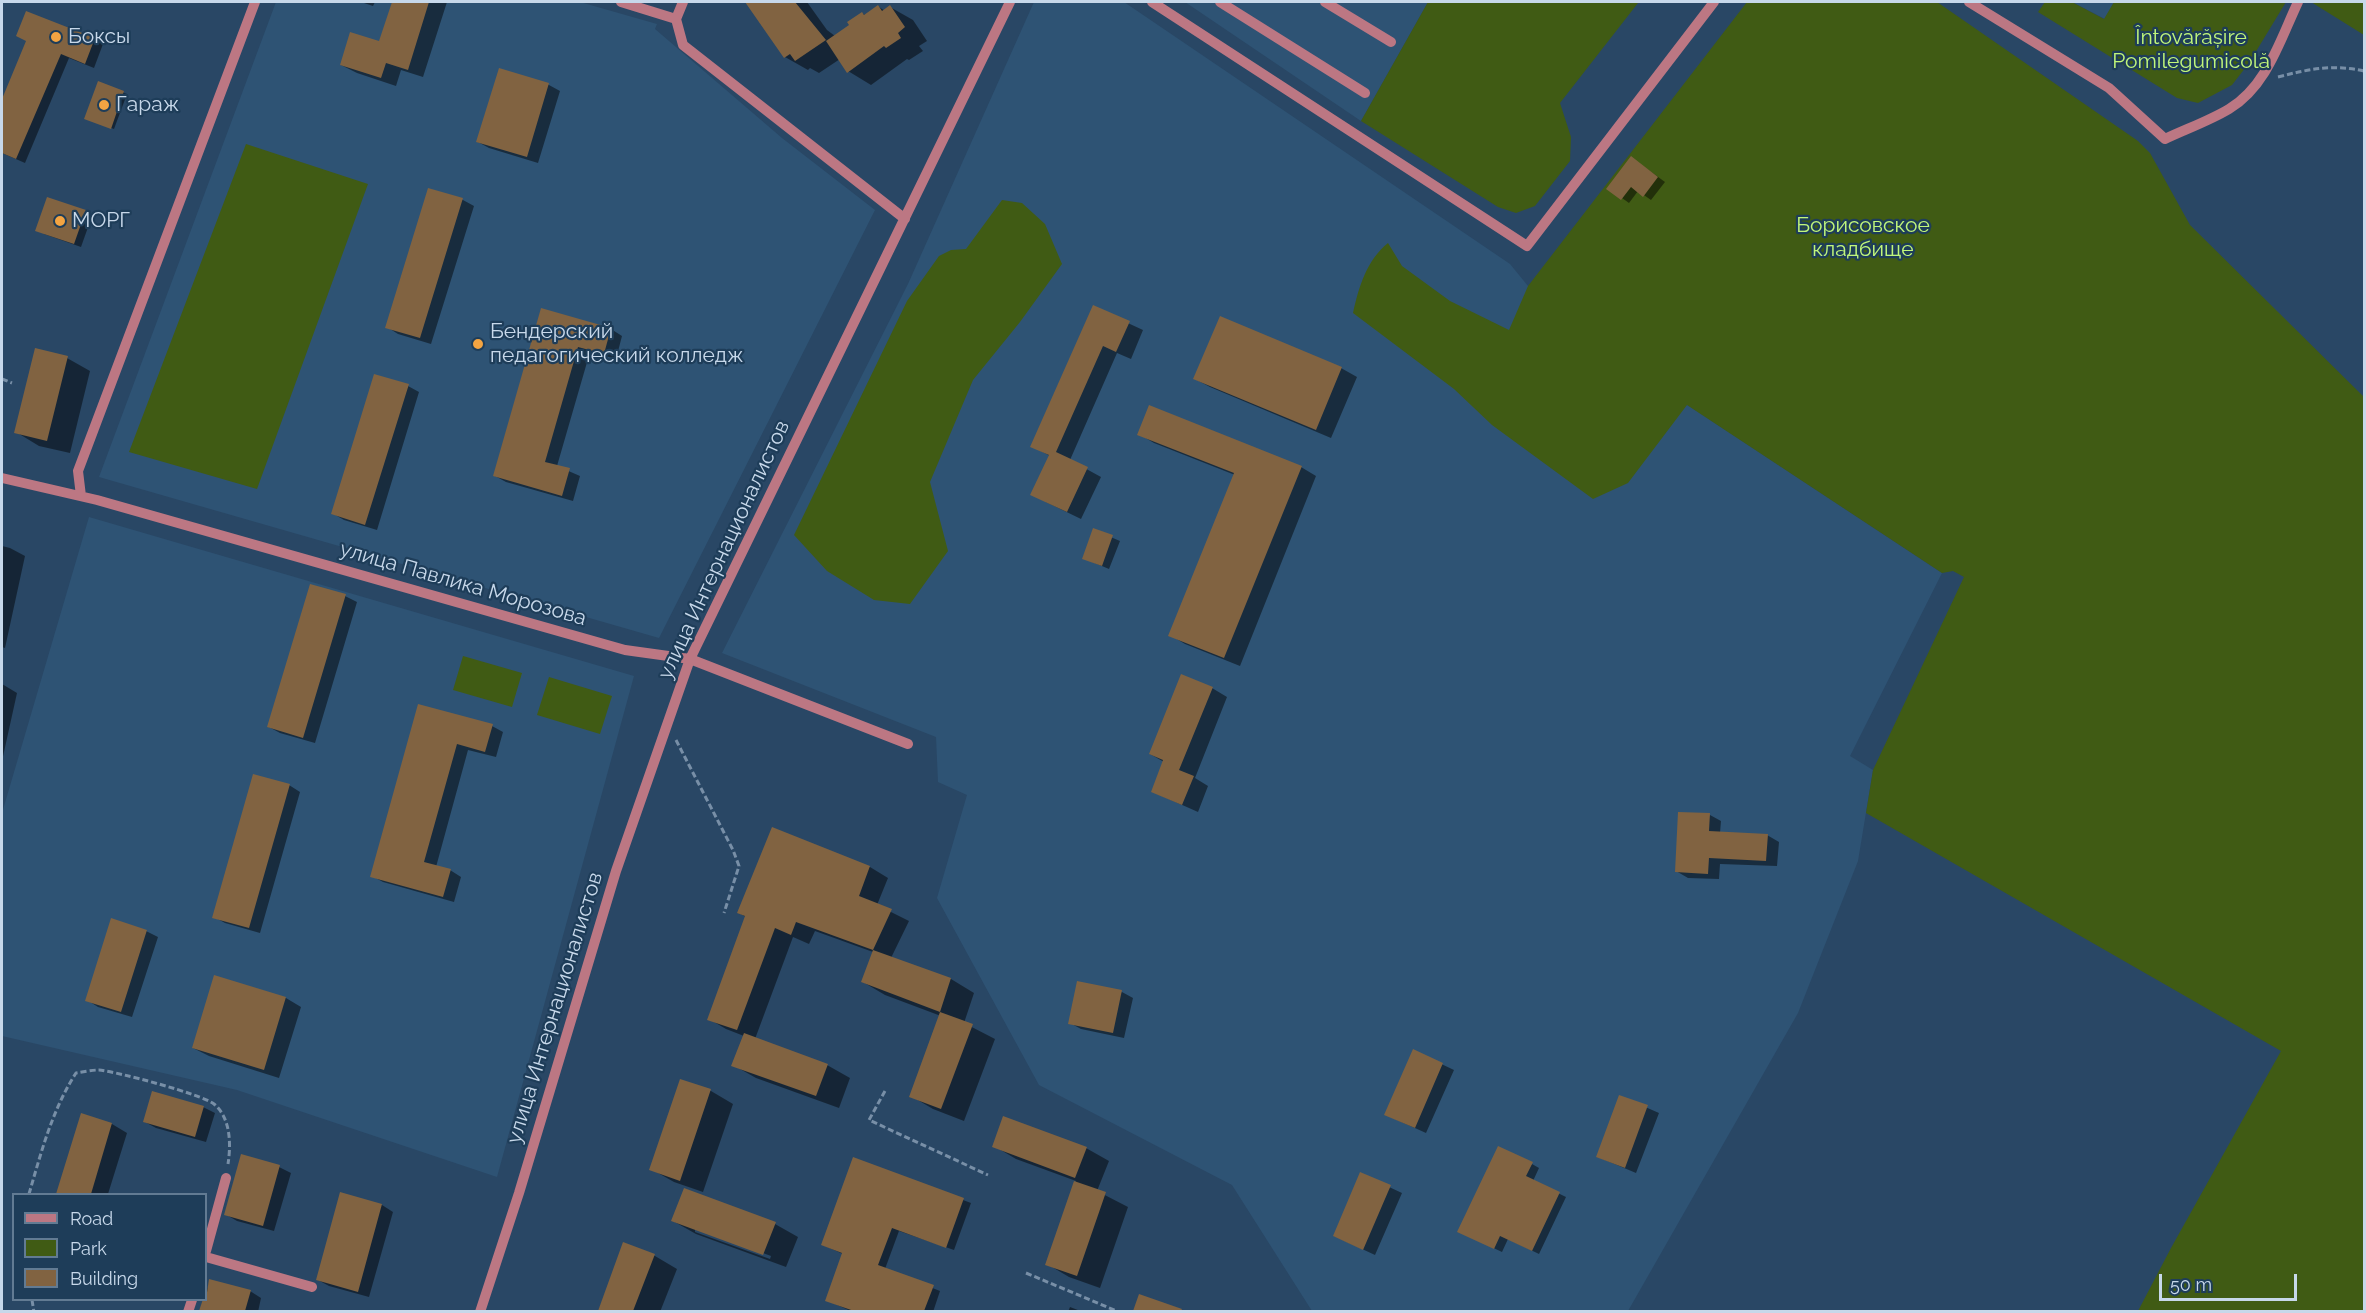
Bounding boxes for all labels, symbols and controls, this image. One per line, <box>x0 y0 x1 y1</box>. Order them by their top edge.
place label: Боксы <box>68 24 130 50</box>
park label: Întovărășire Pomilegumicolă <box>2112 25 2270 75</box>
marker: Боксы <box>49 30 63 44</box>
place label: Гараж <box>116 92 179 118</box>
marker: Гараж <box>97 98 111 112</box>
place label: МОРГ <box>72 208 130 234</box>
park label: Борисовское кладбище <box>1796 213 1930 263</box>
marker: МОРГ <box>53 214 67 228</box>
place label: Бендерский педагогический колледж <box>490 319 744 369</box>
marker: Бендерский педагогический колледж <box>471 337 485 351</box>
street label: улица Интернационалистов <box>653 417 795 683</box>
street label: улица Павлика Морозова <box>337 537 589 631</box>
street label: улица Интернационалистов <box>502 869 608 1147</box>
legend <box>12 1193 207 1301</box>
text: Road <box>70 1208 113 1229</box>
text: Park <box>70 1238 107 1259</box>
scale bar <box>2162 1262 2300 1300</box>
text: Building <box>70 1268 138 1289</box>
text: 50 m <box>2170 1274 2212 1295</box>

